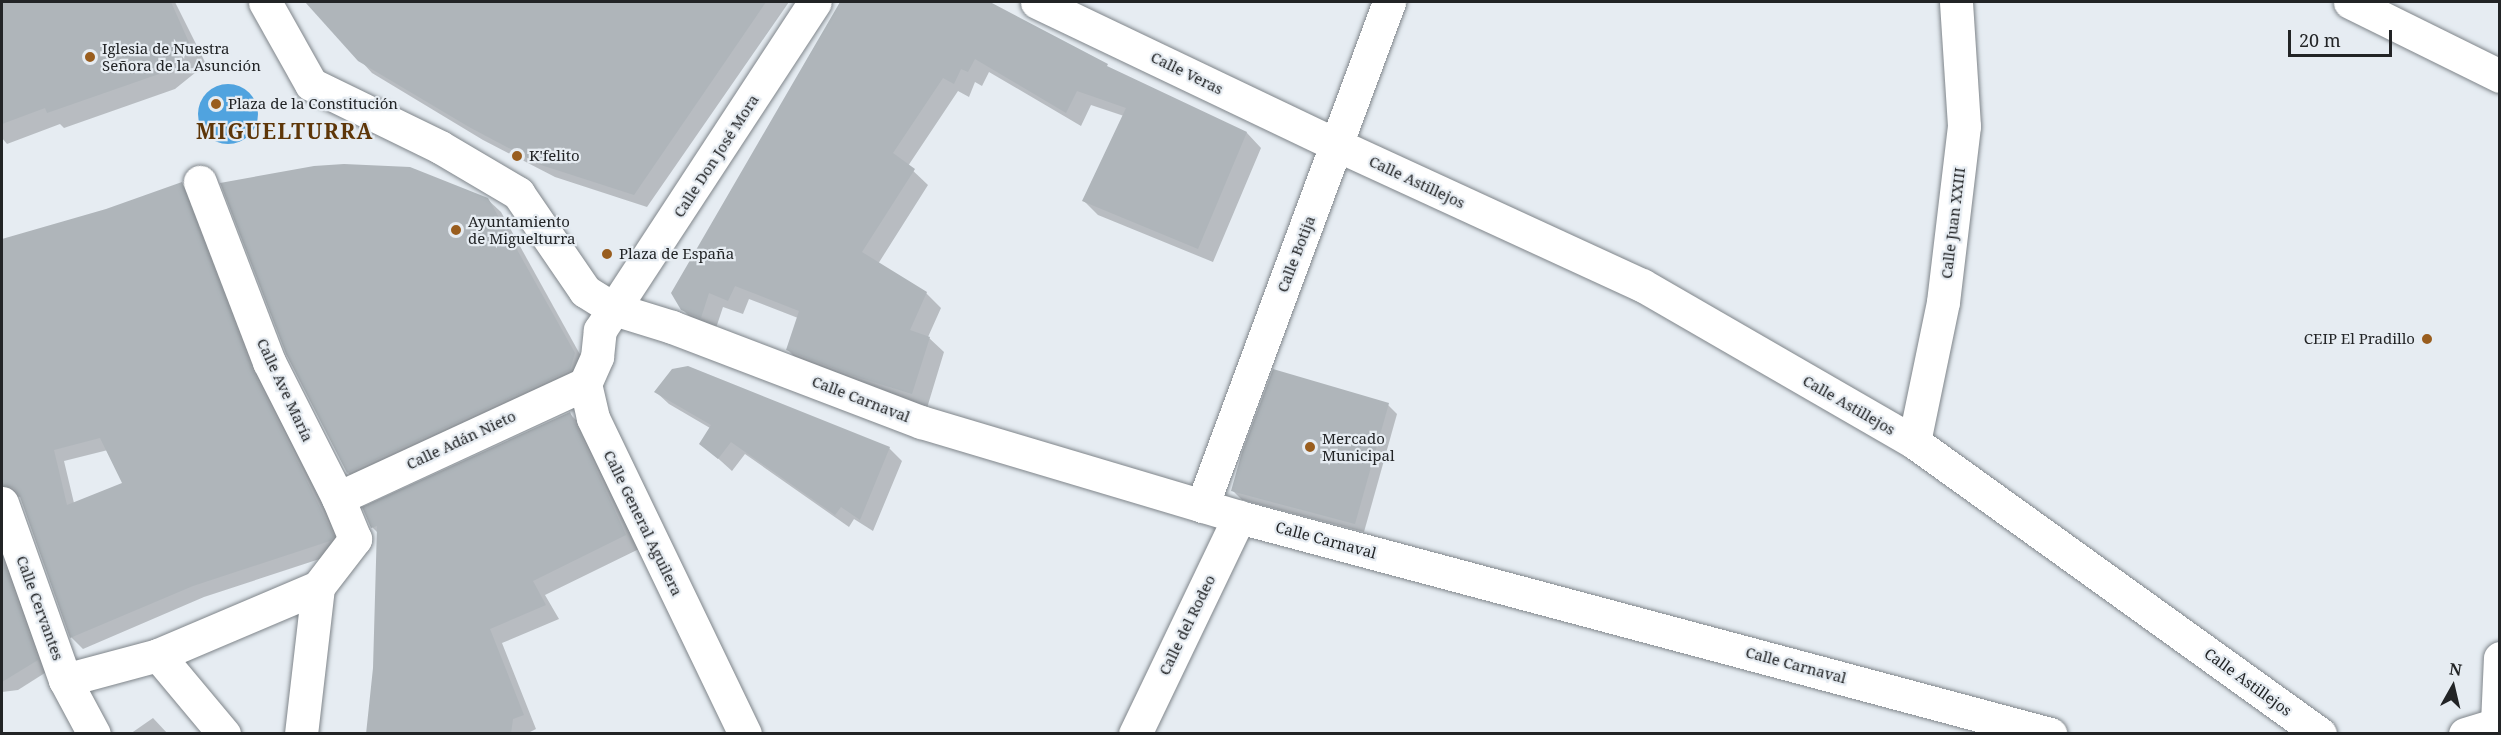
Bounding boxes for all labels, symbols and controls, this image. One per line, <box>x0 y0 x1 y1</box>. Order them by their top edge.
scale bar <box>2291 18 2394 56</box>
text: 20 m <box>2299 28 2341 52</box>
place label: Iglesia de Nuestra Señora de la Asunción <box>102 39 261 74</box>
street label: Calle Veras <box>1148 48 1226 98</box>
marker: Iglesia de Nuestra Señora de la Asunción <box>83 50 97 64</box>
street label: Calle Don José Mora <box>670 91 762 221</box>
place label: Plaza de la Constitución <box>228 95 398 113</box>
marker: Plaza de la Constitución <box>209 97 223 111</box>
district label: MIGUELTURRA <box>196 118 374 144</box>
place label: K'felito <box>529 147 580 165</box>
marker: K'felito <box>510 149 524 163</box>
street label: Calle Astillejos <box>1366 152 1468 212</box>
street label: Calle Juan XXIII <box>1937 166 1969 280</box>
place label: Ayuntamiento de Miguelturra <box>468 212 575 247</box>
street label: Calle Botija <box>1273 213 1319 295</box>
marker: Ayuntamiento de Miguelturra <box>449 223 463 237</box>
place label: Plaza de España <box>619 245 734 263</box>
marker: Plaza de España <box>600 247 614 261</box>
place label: CEIP El Pradillo <box>2304 330 2415 348</box>
marker: CEIP El Pradillo <box>2420 332 2434 346</box>
street label: Calle Ave María <box>253 335 317 445</box>
street label: Calle Astillejos <box>1800 371 1898 439</box>
street label: Calle Carnaval <box>809 372 913 426</box>
street label: Calle Adán Nieto <box>403 407 519 473</box>
place label: Mercado Municipal <box>1322 429 1395 464</box>
marker: Mercado Municipal <box>1303 440 1317 454</box>
street label: Calle General Aguilera <box>600 447 686 599</box>
street label: Calle Carnaval <box>1274 518 1378 562</box>
street label: Calle Cervantes <box>13 553 67 663</box>
street label: Calle del Rodeo <box>1155 572 1219 678</box>
street label: Calle Carnaval <box>1744 643 1848 687</box>
street label: Calle Astillejos <box>2201 644 2295 720</box>
north arrow <box>2423 657 2483 717</box>
text: N <box>2448 657 2463 681</box>

